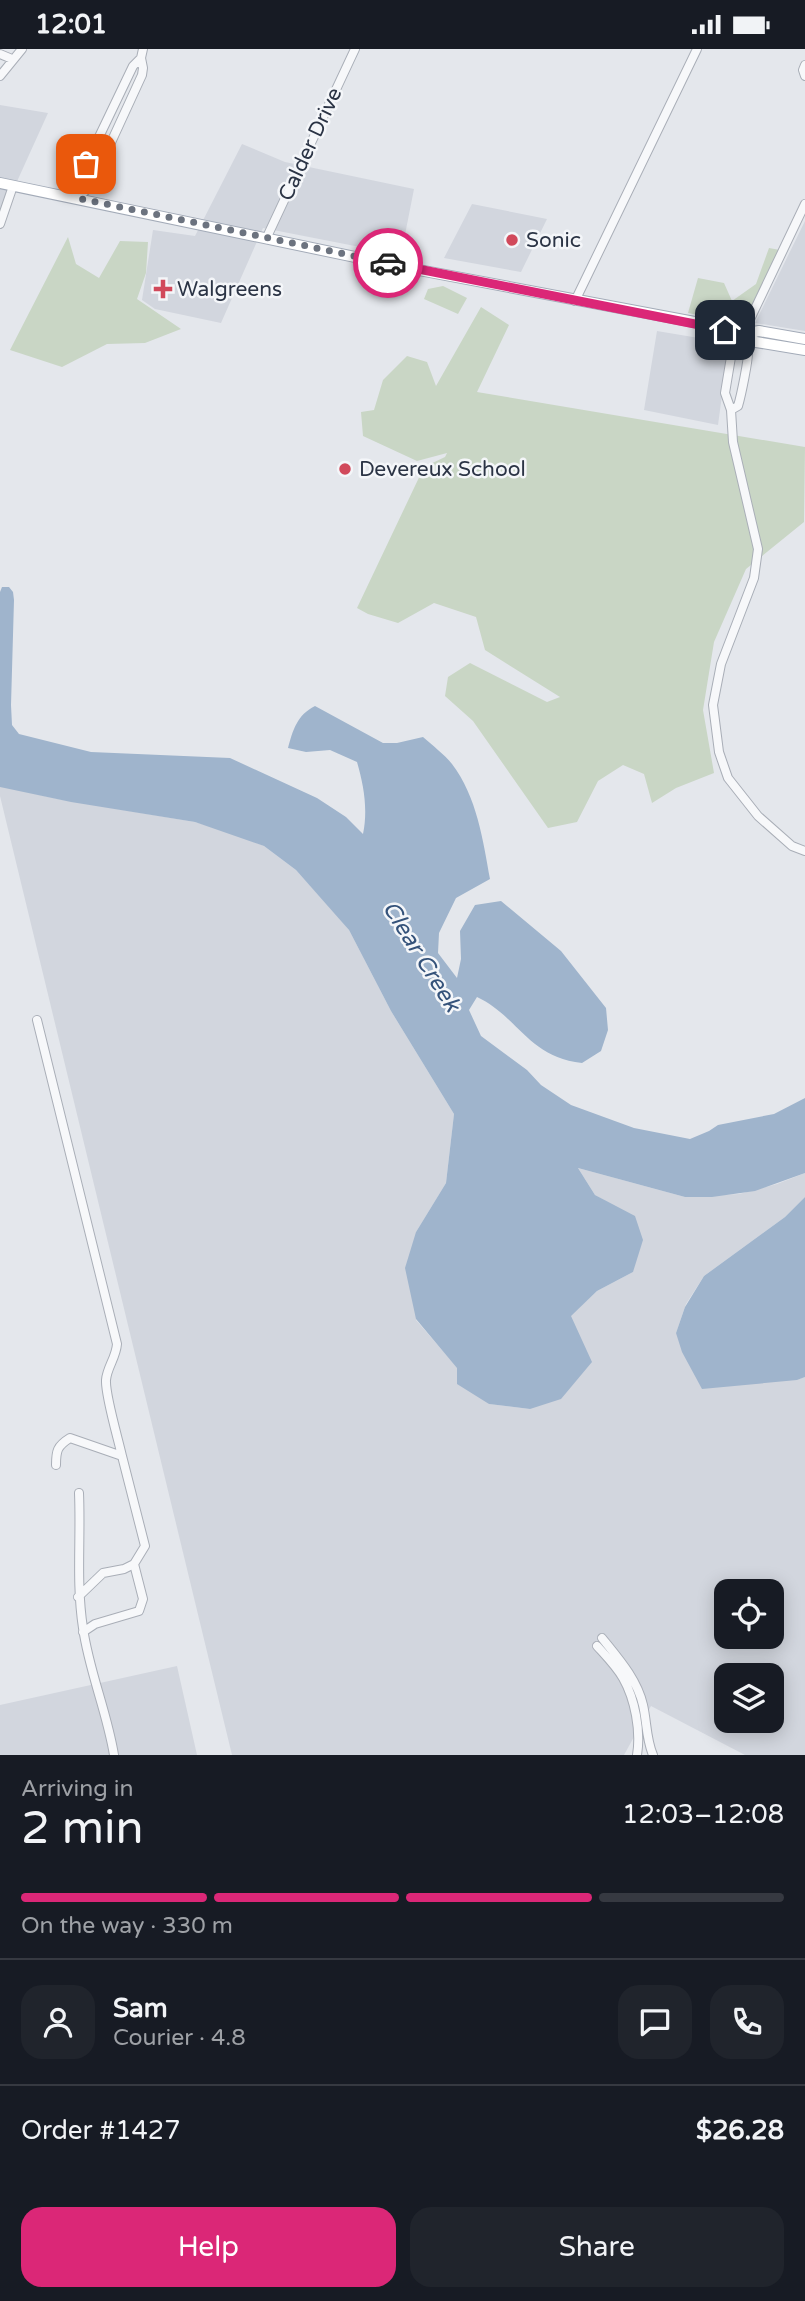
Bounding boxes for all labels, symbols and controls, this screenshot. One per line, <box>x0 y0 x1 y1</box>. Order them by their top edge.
text: 12:01 <box>35 9 107 40</box>
street label: Calder Drive <box>273 84 348 205</box>
pin <box>56 134 116 194</box>
icon: bag <box>67 145 105 183</box>
courier <box>353 228 423 298</box>
place label: Sonic <box>526 228 581 253</box>
marker: Sonic <box>504 232 520 248</box>
icon: car <box>369 244 407 282</box>
place label: Walgreens <box>177 277 282 302</box>
marker: Walgreens <box>155 281 171 297</box>
pin <box>695 300 755 360</box>
icon: home <box>706 311 744 349</box>
place label: Devereux School <box>359 457 526 482</box>
marker: Devereux School <box>337 461 353 477</box>
water label: Clear Creek <box>376 896 467 1018</box>
map controls <box>714 1579 784 1733</box>
button: locate <box>714 1579 784 1649</box>
button: layers <box>714 1663 784 1733</box>
text: Arriving in <box>21 1775 134 1803</box>
text: 12:03–12:08 <box>622 1799 784 1830</box>
text: 2 min <box>21 1801 144 1856</box>
text: On the way · 330 m <box>21 1912 233 1940</box>
button: person <box>21 1985 95 2059</box>
button: chat <box>618 1985 692 2059</box>
button: phone <box>710 1985 784 2059</box>
text: Sam <box>113 1993 168 2024</box>
text: Courier · 4.8 <box>113 2024 246 2052</box>
text: Order #1427 <box>21 2115 181 2146</box>
text: $26.28 <box>696 2115 784 2146</box>
button: Help <box>21 2207 396 2287</box>
button: Share <box>410 2207 784 2287</box>

